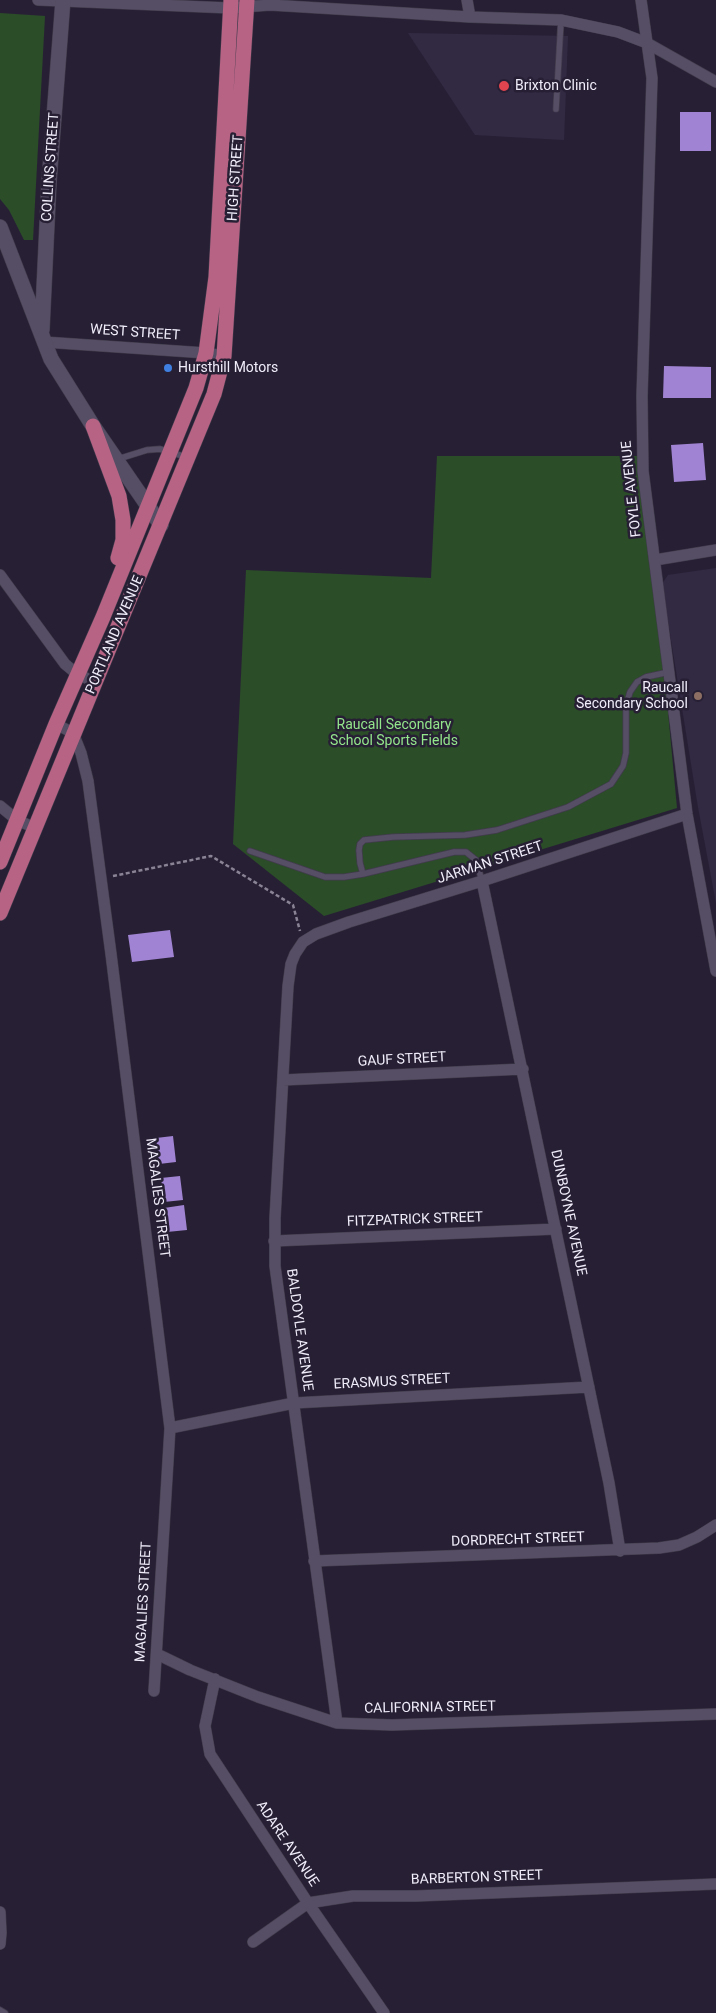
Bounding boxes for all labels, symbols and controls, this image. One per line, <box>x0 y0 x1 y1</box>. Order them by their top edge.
place label: Brixton Clinic <box>515 78 597 94</box>
marker: Brixton Clinic <box>497 79 511 93</box>
street label: COLLINS STREET <box>39 112 63 222</box>
street label: HIGH STREET <box>225 134 247 222</box>
street label: WEST STREET <box>89 321 181 345</box>
place label: Hursthill Motors <box>178 360 278 376</box>
marker: Hursthill Motors <box>162 362 174 374</box>
street label: FOYLE AVENUE <box>619 440 645 538</box>
street label: PORTLAND AVENUE <box>82 573 148 697</box>
place label: Raucall Secondary School <box>576 680 688 712</box>
marker: Raucall Secondary School <box>692 690 704 702</box>
park label: Raucall Secondary School Sports Fields <box>330 717 458 750</box>
street label: JARMAN STREET <box>435 838 545 888</box>
street label: GAUF STREET <box>357 1049 447 1071</box>
street label: MAGALIES STREET <box>141 1137 173 1259</box>
street label: DUNBOYNE AVENUE <box>546 1148 590 1278</box>
street label: FITZPATRICK STREET <box>347 1209 483 1231</box>
street label: BALDOYLE AVENUE <box>282 1268 316 1392</box>
street label: ERASMUS STREET <box>333 1371 451 1393</box>
street label: DORDRECHT STREET <box>451 1529 585 1551</box>
street label: MAGALIES STREET <box>132 1541 156 1663</box>
street label: CALIFORNIA STREET <box>364 1698 496 1718</box>
street label: ADARE AVENUE <box>252 1798 322 1890</box>
street label: BARBERTON STREET <box>411 1867 543 1889</box>

